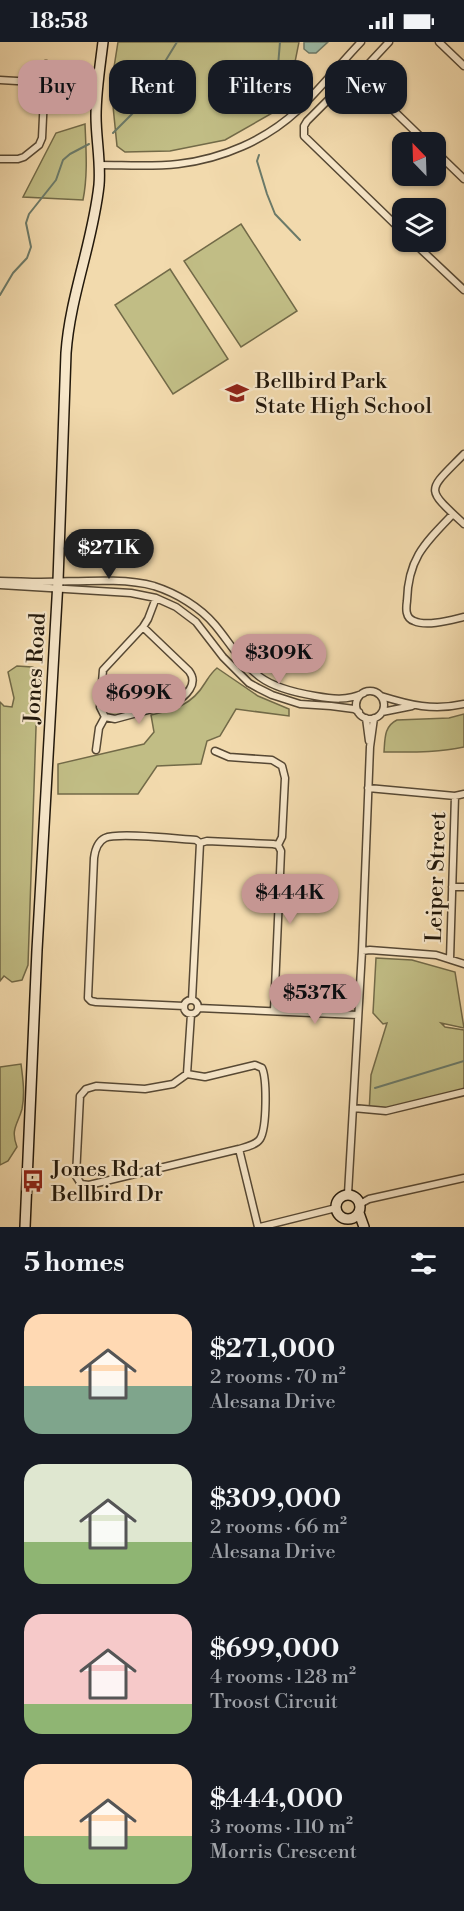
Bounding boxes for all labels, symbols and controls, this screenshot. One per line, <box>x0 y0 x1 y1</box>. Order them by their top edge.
text: 18:58 <box>30 8 88 35</box>
chip: Buy <box>18 60 97 114</box>
chip: Rent <box>109 60 196 114</box>
chip: Filters <box>208 60 313 114</box>
chip: New <box>325 60 407 114</box>
north arrow <box>392 132 446 186</box>
map controls <box>392 132 446 252</box>
button: layers <box>392 198 446 252</box>
place label: Bellbird Park State High School <box>254 368 432 420</box>
school or university icon: Bellbird Park State High School <box>224 380 250 406</box>
pin: $271K <box>67 529 151 580</box>
text: $271K <box>78 536 140 561</box>
street label: Jones Road <box>19 611 52 725</box>
pin: $309K <box>237 634 321 685</box>
text: $309K <box>245 641 313 666</box>
pin: $699K <box>97 674 181 725</box>
text: $699K <box>106 681 172 706</box>
street label: Leiper Street <box>421 811 452 943</box>
pin: $444K <box>248 874 332 925</box>
text: $444K <box>256 881 324 906</box>
pin: $537K <box>273 974 357 1025</box>
text: $537K <box>283 981 347 1006</box>
place label: Jones Rd at Bellbird Dr <box>50 1156 163 1208</box>
bus stop icon: Jones Rd at Bellbird Dr <box>20 1168 46 1194</box>
text: 5 homes <box>24 1247 124 1279</box>
icon: filters <box>407 1247 440 1280</box>
text: $271,000 <box>210 1333 335 1365</box>
icon: home <box>72 1338 144 1410</box>
text: 2 rooms · 70 m² <box>210 1365 346 1390</box>
text: Alesana Drive <box>210 1390 336 1415</box>
text: $309,000 <box>210 1483 341 1515</box>
icon: home <box>72 1488 144 1560</box>
text: 2 rooms · 66 m² <box>210 1515 347 1540</box>
text: Alesana Drive <box>210 1540 336 1565</box>
text: $699,000 <box>210 1633 339 1665</box>
icon: home <box>72 1638 144 1710</box>
text: 4 rooms · 128 m² <box>210 1665 356 1690</box>
text: Troost Circuit <box>210 1690 338 1715</box>
text: $444,000 <box>210 1783 343 1815</box>
icon: home <box>72 1788 144 1860</box>
text: 3 rooms · 110 m² <box>210 1815 353 1840</box>
text: Morris Crescent <box>210 1840 357 1865</box>

